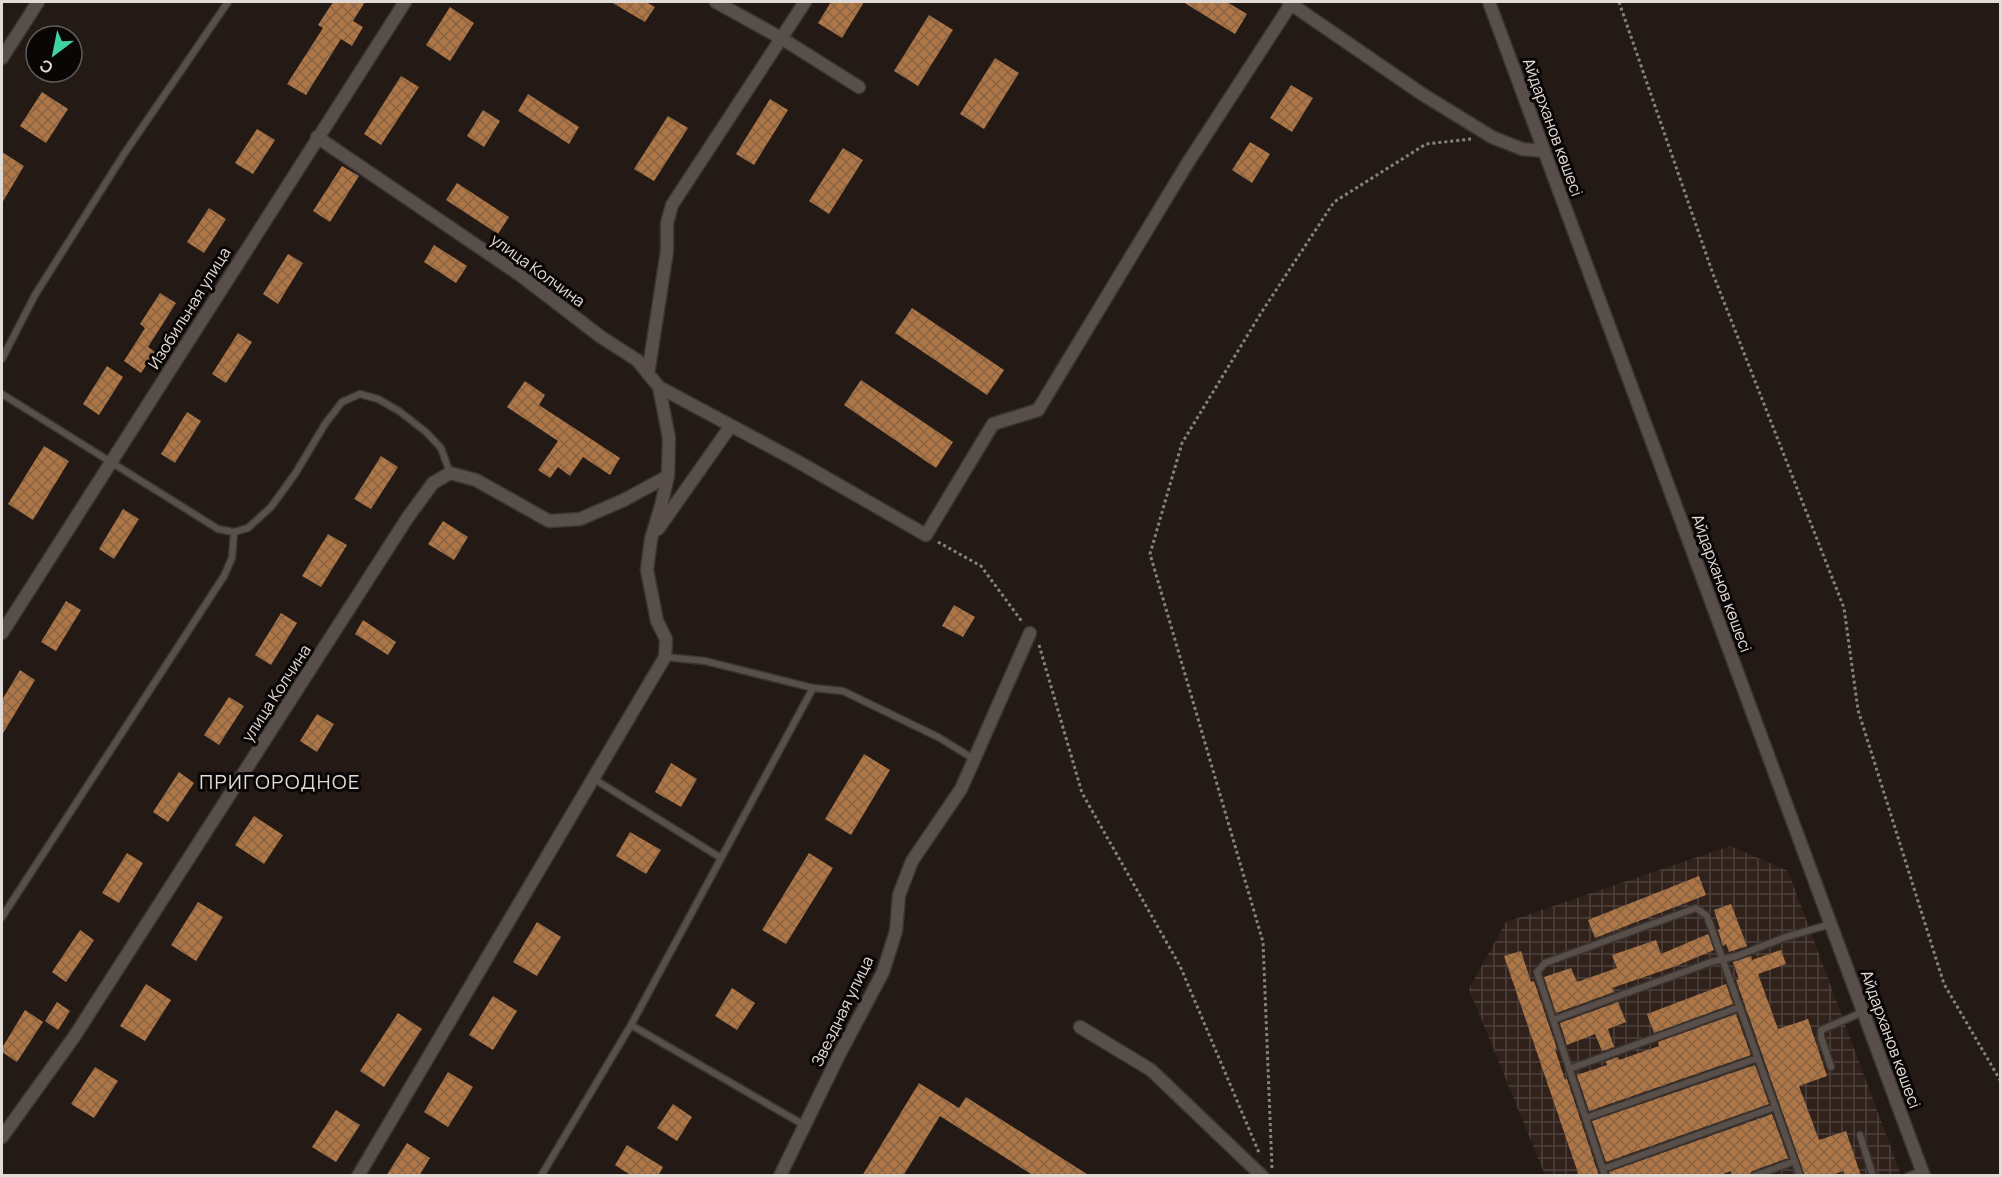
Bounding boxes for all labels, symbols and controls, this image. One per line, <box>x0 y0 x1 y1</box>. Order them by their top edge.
north arrow <box>24 24 84 84</box>
text: С <box>35 54 57 79</box>
street label: Айдарханов көшесі <box>1518 55 1588 199</box>
street label: улица Колчина <box>486 228 590 312</box>
street label: Изобильная улица <box>143 243 235 373</box>
street label: Айдарханов көшесі <box>1687 511 1757 655</box>
street label: улица Колчина <box>236 640 316 746</box>
district label: ПРИГОРОДНОЕ <box>199 768 361 795</box>
street label: Звездная улица <box>806 952 878 1070</box>
street label: Айдарханов көшесі <box>1856 967 1926 1111</box>

